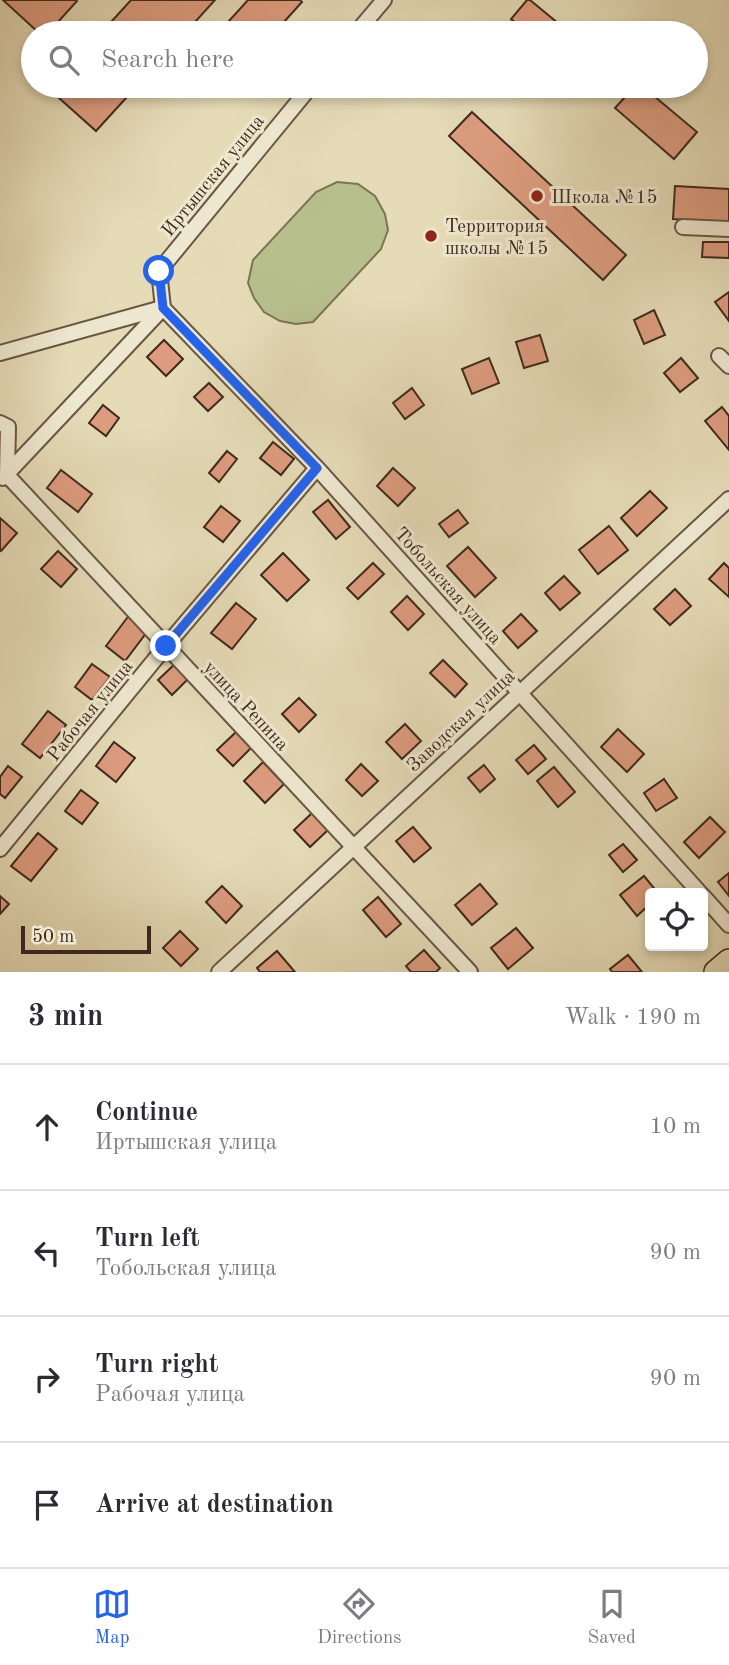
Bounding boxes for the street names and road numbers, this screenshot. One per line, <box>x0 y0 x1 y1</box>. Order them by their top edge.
street label: Иртышская улица <box>159 112 269 241</box>
street label: Тобольская улица <box>390 525 505 649</box>
street label: Рабочая улица <box>45 657 138 766</box>
street label: улица Репина <box>199 658 292 756</box>
street label: Заводская улица <box>404 667 520 776</box>

